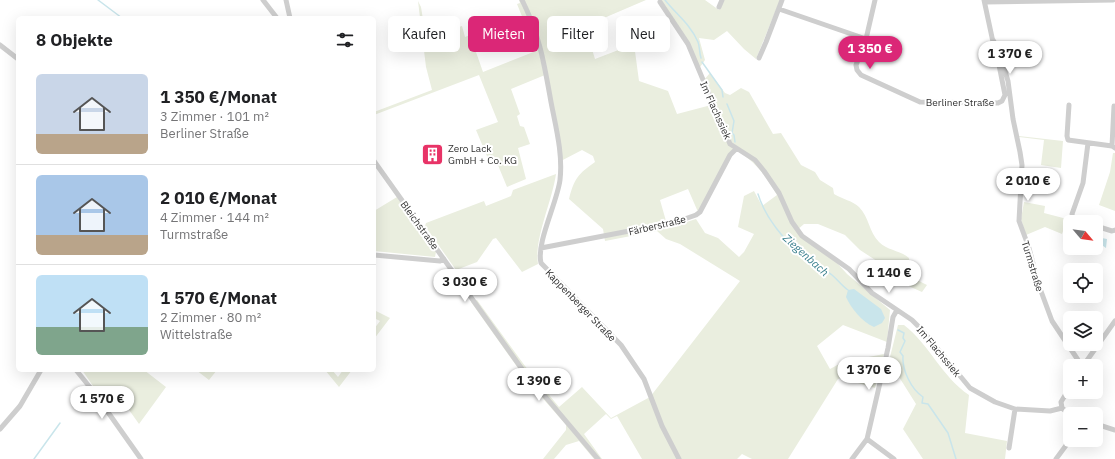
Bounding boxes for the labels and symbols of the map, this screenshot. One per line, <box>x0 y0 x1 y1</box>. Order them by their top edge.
pin: 1 350 € <box>833 36 907 70</box>
pin: 1 370 € <box>973 41 1047 75</box>
street label: Im Flachssiek <box>697 79 734 142</box>
street label: Berliner Straße <box>926 96 995 109</box>
building icon: Zero Lack GmbH + Co. KG <box>420 141 446 167</box>
place label: Zero Lack GmbH + Co. KG <box>448 142 517 167</box>
pin: 2 010 € <box>991 168 1065 202</box>
street label: Bleichstraße <box>398 198 442 253</box>
street label: Färberstraße <box>627 212 687 238</box>
north arrow <box>1063 215 1103 255</box>
water label: Ziegenbach <box>780 230 832 279</box>
street label: Turmstraße <box>1019 239 1047 294</box>
pin: 1 140 € <box>852 260 926 294</box>
street label: Kappenberger Straße <box>543 266 619 345</box>
pin: 3 030 € <box>428 269 502 303</box>
street label: Im Flachssiek <box>914 323 964 380</box>
pin: 1 370 € <box>832 357 906 391</box>
pin: 1 390 € <box>502 368 576 402</box>
pin: 1 570 € <box>65 386 139 420</box>

